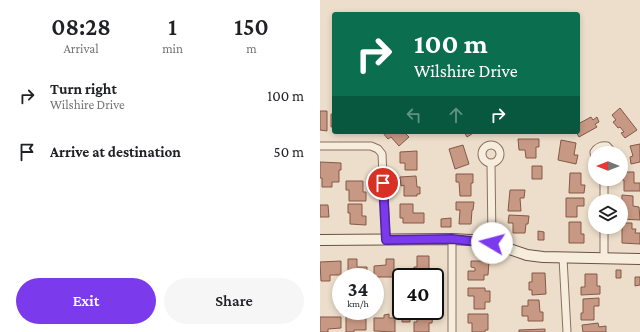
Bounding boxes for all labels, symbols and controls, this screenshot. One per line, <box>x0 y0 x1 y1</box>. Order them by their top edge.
text: 08:28 <box>51 13 111 40</box>
text: 1 <box>168 13 177 40</box>
text: 150 <box>234 13 269 40</box>
icon: right <box>348 28 400 80</box>
text: 100 m <box>414 28 488 59</box>
text: Arrival <box>63 41 99 56</box>
text: min <box>162 41 183 56</box>
text: m <box>246 41 257 56</box>
text: Wilshire Drive <box>414 61 518 81</box>
text: Turn right <box>50 81 117 97</box>
icon: right <box>16 85 38 107</box>
text: 100 m <box>267 88 304 104</box>
text: Wilshire Drive <box>50 97 125 112</box>
icon: left <box>403 104 425 126</box>
icon: ahead <box>445 104 467 126</box>
icon: right <box>487 104 509 126</box>
icon: arrive <box>16 141 38 163</box>
text: Arrive at destination <box>50 144 181 160</box>
text: 50 m <box>274 144 304 160</box>
north arrow <box>588 146 628 186</box>
map controls <box>588 146 628 234</box>
pin <box>366 166 400 200</box>
icon: arrive <box>372 172 394 194</box>
button: layers <box>588 194 628 234</box>
position arrow <box>471 222 513 264</box>
speed limit sign: 40 <box>392 268 444 320</box>
button: Exit <box>16 278 156 324</box>
button: Share <box>164 278 304 324</box>
text: 34 <box>348 278 368 300</box>
text: km/h <box>347 298 369 309</box>

